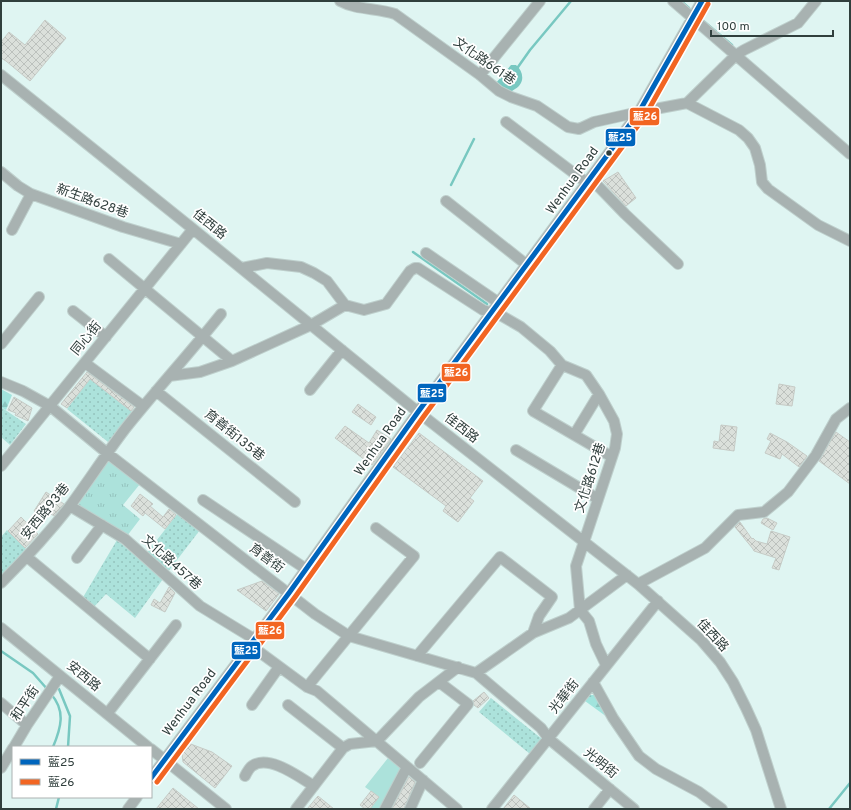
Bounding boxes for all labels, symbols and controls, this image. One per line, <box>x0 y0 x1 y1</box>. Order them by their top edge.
scale bar <box>711 12 833 38</box>
text: 100 m <box>717 19 750 35</box>
street label: 文化路661巷 <box>450 34 519 89</box>
line badge: 藍26 <box>629 107 660 126</box>
text: 藍26 <box>633 110 657 124</box>
line badge: 藍25 <box>605 128 636 147</box>
text: 藍25 <box>608 131 632 145</box>
street label: Wenhua Road <box>543 144 603 218</box>
unlabelled marker <box>604 148 614 158</box>
street label: 新生路628巷 <box>54 182 130 222</box>
street label: 佳西路 <box>189 207 229 243</box>
street label: 同心街 <box>69 319 105 359</box>
line badge: 藍26 <box>441 363 471 382</box>
text: 藍26 <box>444 366 468 380</box>
line badge: 藍25 <box>417 383 447 403</box>
text: 藍25 <box>420 387 444 401</box>
street label: Wenhua Road <box>352 405 410 479</box>
street label: 育善街135巷 <box>201 406 268 465</box>
street label: 佳西路 <box>441 411 481 447</box>
street label: 文化路612巷 <box>571 441 610 515</box>
street label: 安西路93巷 <box>19 481 73 543</box>
street label: 文化路457巷 <box>138 531 205 594</box>
street label: 育善街 <box>246 540 287 577</box>
street label: 佳西路 <box>693 616 731 656</box>
line badge: 藍26 <box>255 621 285 640</box>
text: 藍26 <box>258 624 282 638</box>
line badge: 藍25 <box>231 641 261 660</box>
text: 藍25 <box>234 644 258 658</box>
street label: 安西路 <box>63 659 103 695</box>
street label: Wenhua Road <box>160 666 220 740</box>
street label: 光華街 <box>547 677 583 717</box>
street label: 和平街 <box>8 683 44 725</box>
legend <box>12 746 152 798</box>
street label: 光明街 <box>580 746 620 782</box>
text: 藍25 <box>48 755 75 771</box>
text: 藍26 <box>48 775 75 791</box>

